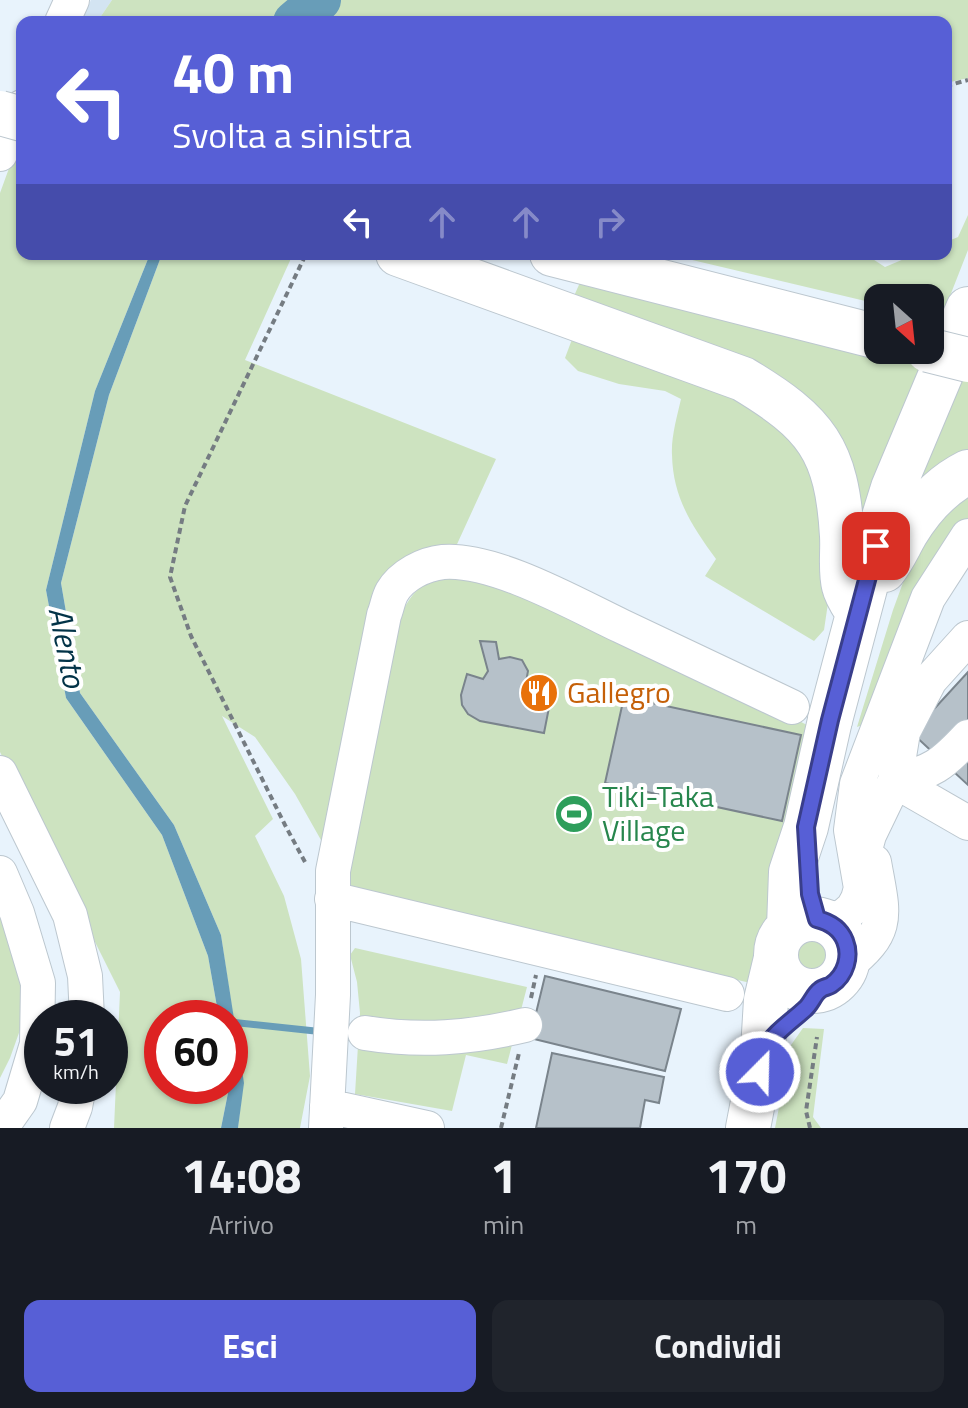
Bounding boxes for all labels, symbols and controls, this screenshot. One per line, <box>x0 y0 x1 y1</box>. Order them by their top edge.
text: 40 m <box>172 30 294 115</box>
icon: left <box>40 48 144 152</box>
text: Svolta a sinistra <box>172 107 412 162</box>
icon: left <box>336 200 380 244</box>
icon: ahead <box>420 200 464 244</box>
icon: ahead <box>504 200 548 244</box>
icon: right <box>588 200 632 244</box>
north arrow <box>864 284 944 364</box>
map controls <box>864 284 944 364</box>
pin <box>842 512 910 580</box>
icon: arrive <box>854 524 898 568</box>
water label: Alento <box>37 602 100 692</box>
place label: Gallegro <box>567 669 671 715</box>
restaurant icon: Gallegro <box>518 672 560 714</box>
place label: Tiki-Taka Village <box>602 773 714 853</box>
sports icon: Tiki-Taka Village <box>553 793 595 835</box>
speed limit sign: 60 <box>144 1000 248 1104</box>
text: 51 <box>54 1011 98 1072</box>
position arrow <box>718 1030 802 1114</box>
text: km/h <box>53 1056 99 1087</box>
text: 14:08 <box>182 1139 301 1212</box>
text: 1 <box>490 1139 517 1212</box>
text: 170 <box>706 1139 786 1212</box>
text: Arrivo <box>209 1205 274 1244</box>
text: min <box>483 1205 524 1244</box>
text: m <box>735 1205 757 1244</box>
button: Esci <box>24 1300 476 1392</box>
button: Condividi <box>492 1300 944 1392</box>

